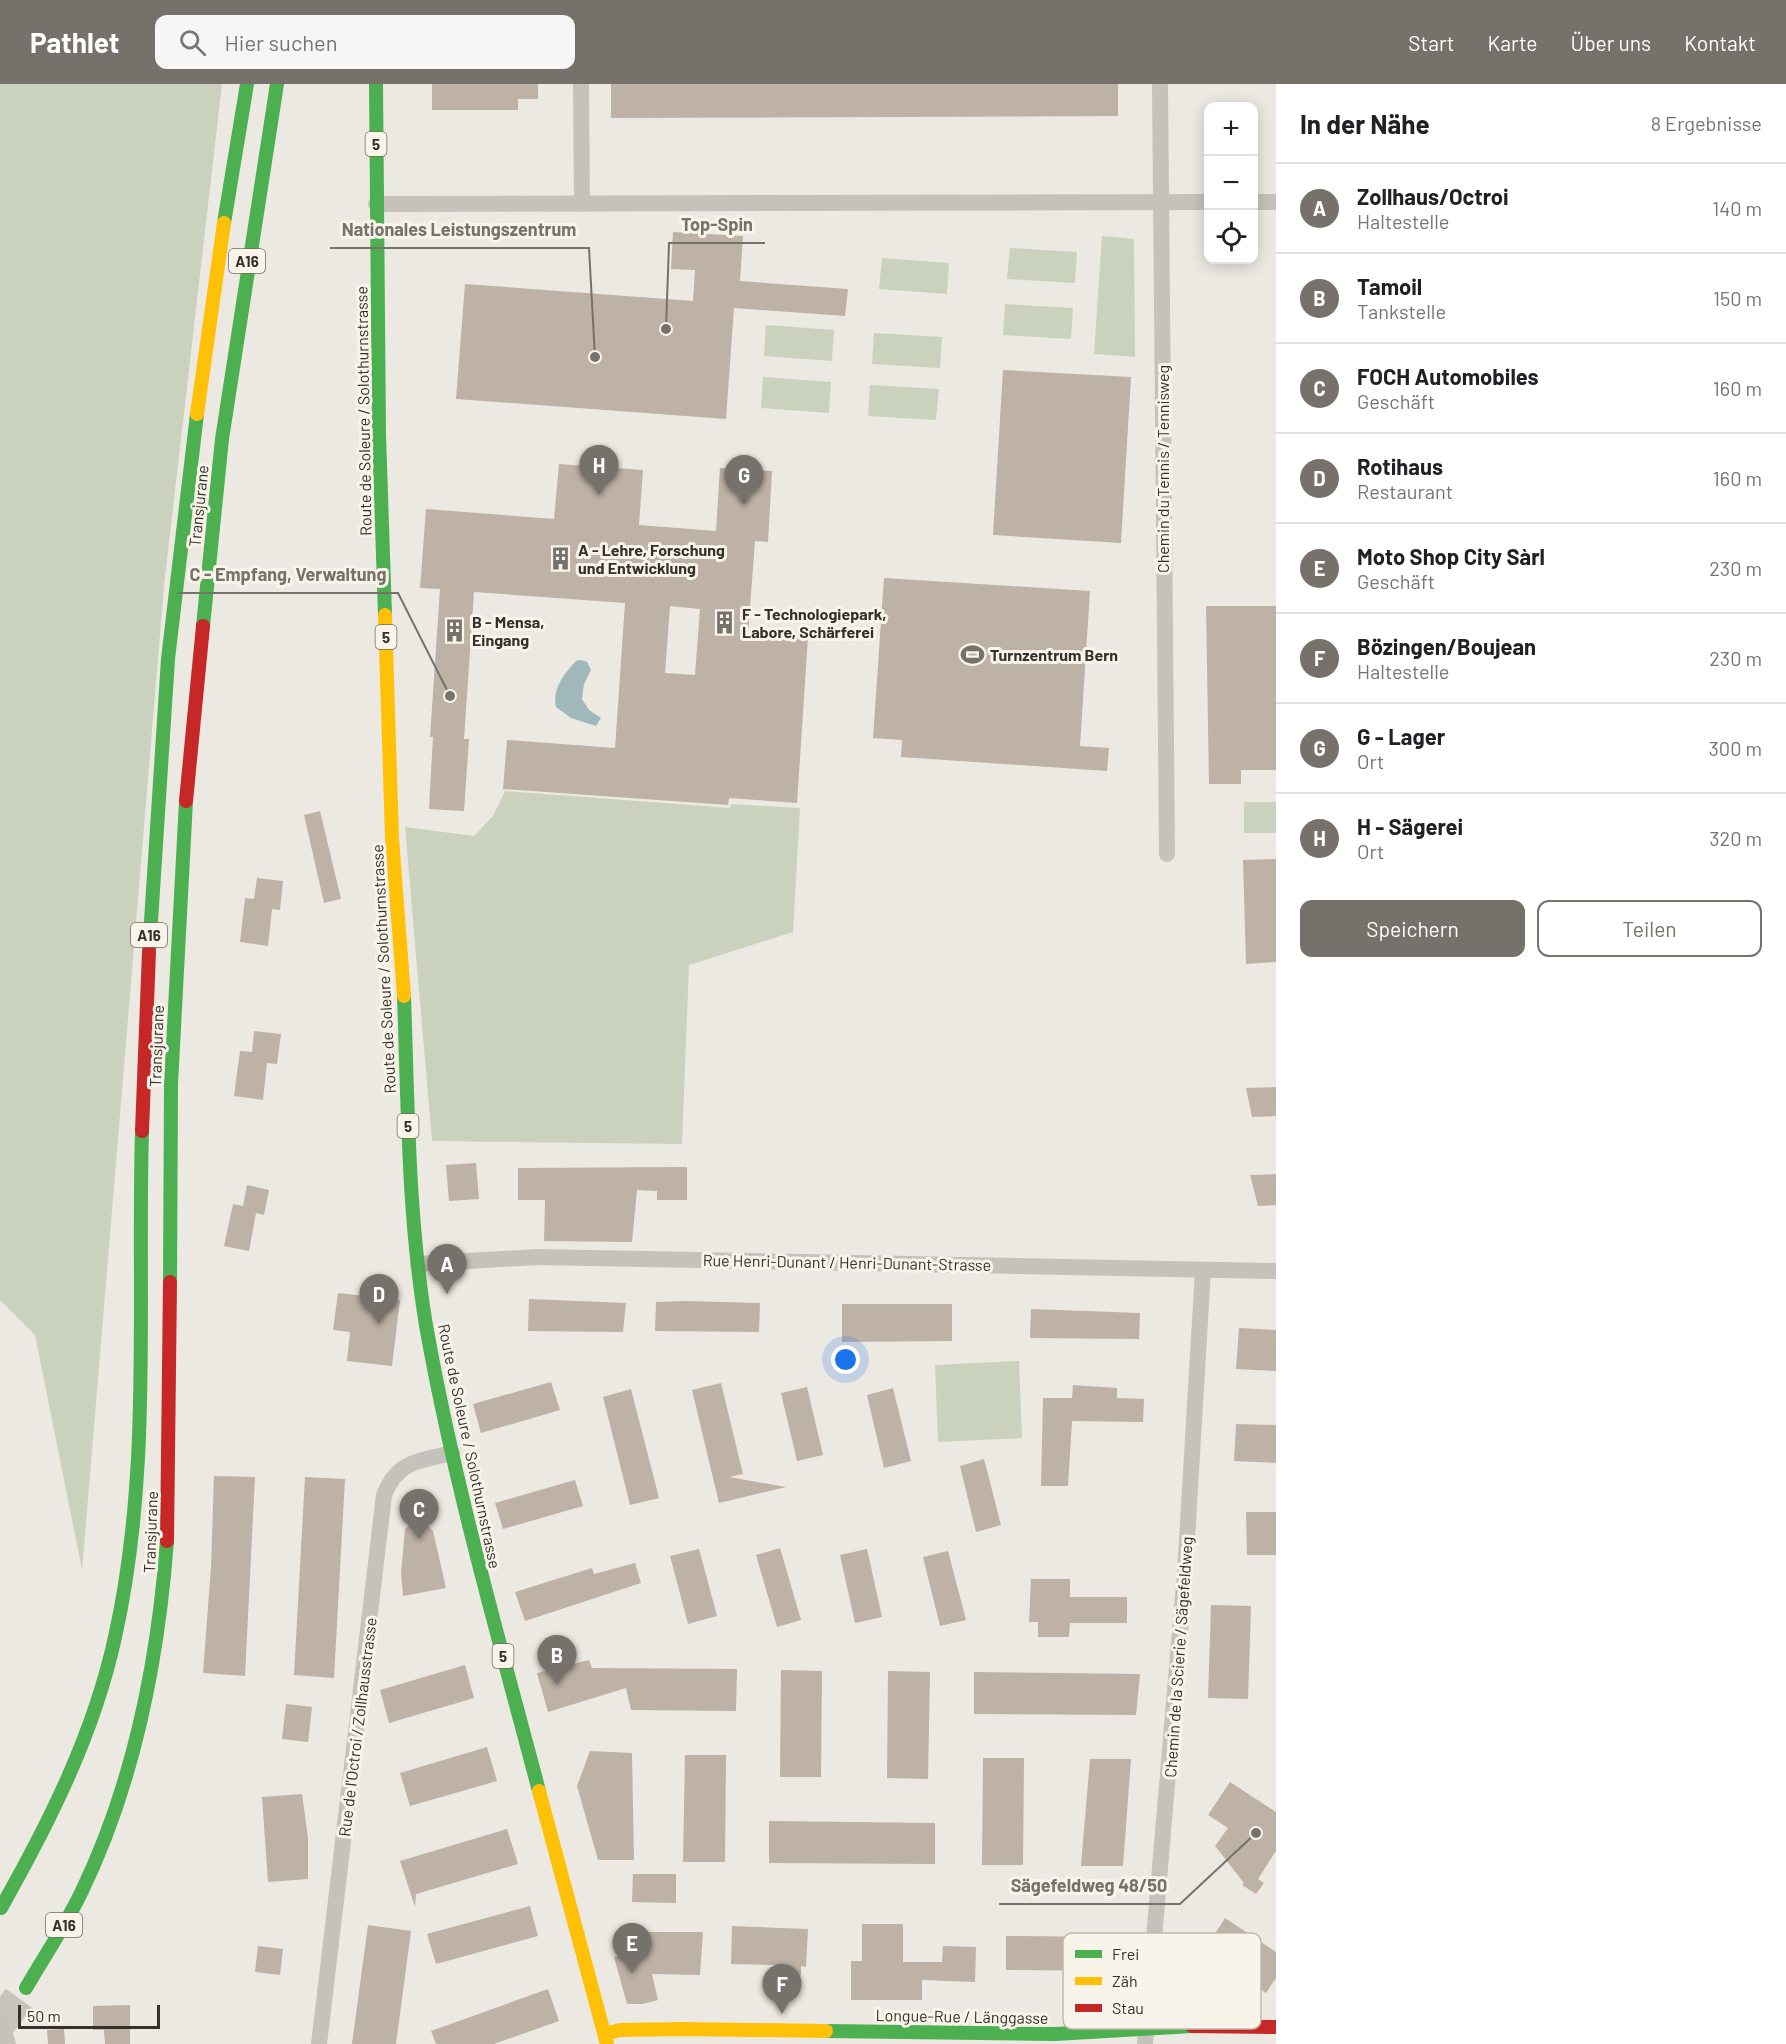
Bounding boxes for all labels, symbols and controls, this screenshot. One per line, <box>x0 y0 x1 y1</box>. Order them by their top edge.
search box <box>155 15 575 69</box>
text: Pathlet <box>30 25 119 59</box>
icon: search <box>176 26 209 59</box>
text: Hier suchen <box>224 29 338 55</box>
text: Start <box>1408 30 1455 55</box>
text: Karte <box>1488 30 1538 55</box>
text: Über uns <box>1571 30 1651 55</box>
text: Kontakt <box>1684 30 1756 55</box>
map controls <box>1204 102 1258 264</box>
button: + <box>1204 102 1258 156</box>
text: In der Nähe <box>1300 108 1430 139</box>
text: 8 Ergebnisse <box>1651 111 1762 135</box>
road number: 5 <box>366 132 386 156</box>
button: − <box>1204 156 1258 210</box>
text: Zollhaus/Octroi <box>1357 183 1509 209</box>
text: A <box>1313 196 1326 220</box>
text: 140 m <box>1712 196 1762 220</box>
callout: Top-Spin <box>669 207 765 243</box>
text: Haltestelle <box>1357 209 1449 233</box>
button: locate <box>1204 210 1258 264</box>
callout: Nationales Leistungszentrum <box>330 212 589 248</box>
text: Top-Spin <box>681 213 753 235</box>
text: Nationales Leistungszentrum <box>342 218 576 240</box>
road number: A16 <box>229 249 265 273</box>
text: Tamoil <box>1357 273 1422 299</box>
street label: Route de Soleure / Solothurnstrasse <box>351 286 375 536</box>
text: B <box>1313 286 1326 310</box>
text: 150 m <box>1713 286 1762 310</box>
text: Tankstelle <box>1357 299 1446 323</box>
text: FOCH Automobiles <box>1357 363 1539 389</box>
street label: Chemin du Tennis / Tennisweg <box>1153 365 1172 573</box>
text: C <box>1313 376 1326 400</box>
text: 160 m <box>1713 376 1762 400</box>
text: Geschäft <box>1357 389 1435 413</box>
pin: H <box>580 446 618 495</box>
text: Rotihaus <box>1357 453 1443 479</box>
pin: G <box>724 456 764 505</box>
street label: Transjurane <box>184 464 212 548</box>
text: D <box>1313 466 1326 490</box>
text: 160 m <box>1713 466 1762 490</box>
text: Restaurant <box>1357 479 1453 503</box>
place label: A - Lehre, Forschung und Entwicklung <box>578 540 725 577</box>
text: Moto Shop City Sàrl <box>1357 543 1545 569</box>
building icon: A - Lehre, Forschung und Entwicklung <box>547 545 573 571</box>
text: E <box>1314 556 1325 580</box>
text: 230 m <box>1709 556 1762 580</box>
callout: C - Empfang, Verwaltung <box>177 557 398 593</box>
text: C - Empfang, Verwaltung <box>190 563 386 585</box>
text: Geschäft <box>1357 569 1435 593</box>
place label: F - Technologiepark, Labore, Schärferei <box>742 604 887 641</box>
building icon: F - Technologiepark, Labore, Schärferei <box>711 609 737 635</box>
place label: B - Mensa, Eingang <box>472 612 545 649</box>
building icon: B - Mensa, Eingang <box>441 617 467 643</box>
road number: 5 <box>376 625 396 649</box>
text: Bözingen/Boujean <box>1357 633 1536 659</box>
sports icon: Turnzentrum Bern <box>959 641 985 667</box>
place label: Turnzentrum Bern <box>990 645 1118 664</box>
text: F <box>1314 646 1325 670</box>
text: 230 m <box>1709 646 1762 670</box>
text: Haltestelle <box>1357 659 1449 683</box>
text: G - Lager <box>1357 723 1445 749</box>
text: G <box>1313 736 1326 760</box>
text: 300 m <box>1709 736 1762 760</box>
text: Ort <box>1357 749 1384 773</box>
text: H - Sägerei <box>1357 813 1463 839</box>
text: H <box>1313 826 1326 850</box>
text: 320 m <box>1709 826 1762 850</box>
text: Ort <box>1357 839 1384 863</box>
street label: Route de Soleure / Solothurnstrasse <box>367 844 399 1094</box>
button: Speichern <box>1300 900 1525 957</box>
button: Teilen <box>1537 900 1762 957</box>
road number: A16 <box>131 923 167 947</box>
street label: Transjurane <box>145 1005 167 1087</box>
road number: 5 <box>398 1114 418 1138</box>
pin: A <box>428 1244 466 1294</box>
street label: Rue Henri-Dunant / Henri-Dunant-Strasse <box>703 1250 991 1274</box>
pin: D <box>360 1274 398 1324</box>
street label: Route de Soleure / Solothurnstrasse <box>435 1322 505 1570</box>
your location <box>831 1345 860 1374</box>
pin: C <box>400 1490 438 1539</box>
street label: Transjurane <box>139 1491 161 1573</box>
street label: Chemin de la Scierie / Sägefeldweg <box>1160 1536 1196 1778</box>
street label: Rue de l'Octroi / Zollhausstrasse <box>334 1616 380 1838</box>
pin: B <box>538 1636 576 1685</box>
road number: 5 <box>492 1644 514 1668</box>
callout: Sägefeldweg 48/50 <box>999 1868 1180 1904</box>
text: Sägefeldweg 48/50 <box>1011 1874 1167 1896</box>
road number: A16 <box>46 1913 82 1937</box>
pin: E <box>612 1924 652 1973</box>
legend <box>1063 1933 1261 2029</box>
text: Frei <box>1112 1944 1139 1963</box>
pin: F <box>762 1964 802 2014</box>
text: Zäh <box>1112 1971 1138 1990</box>
text: Stau <box>1112 1998 1144 2017</box>
scale bar <box>18 2002 160 2030</box>
street label: Longue-Rue / Länggasse <box>875 2005 1049 2027</box>
text: 50 m <box>27 2006 61 2025</box>

